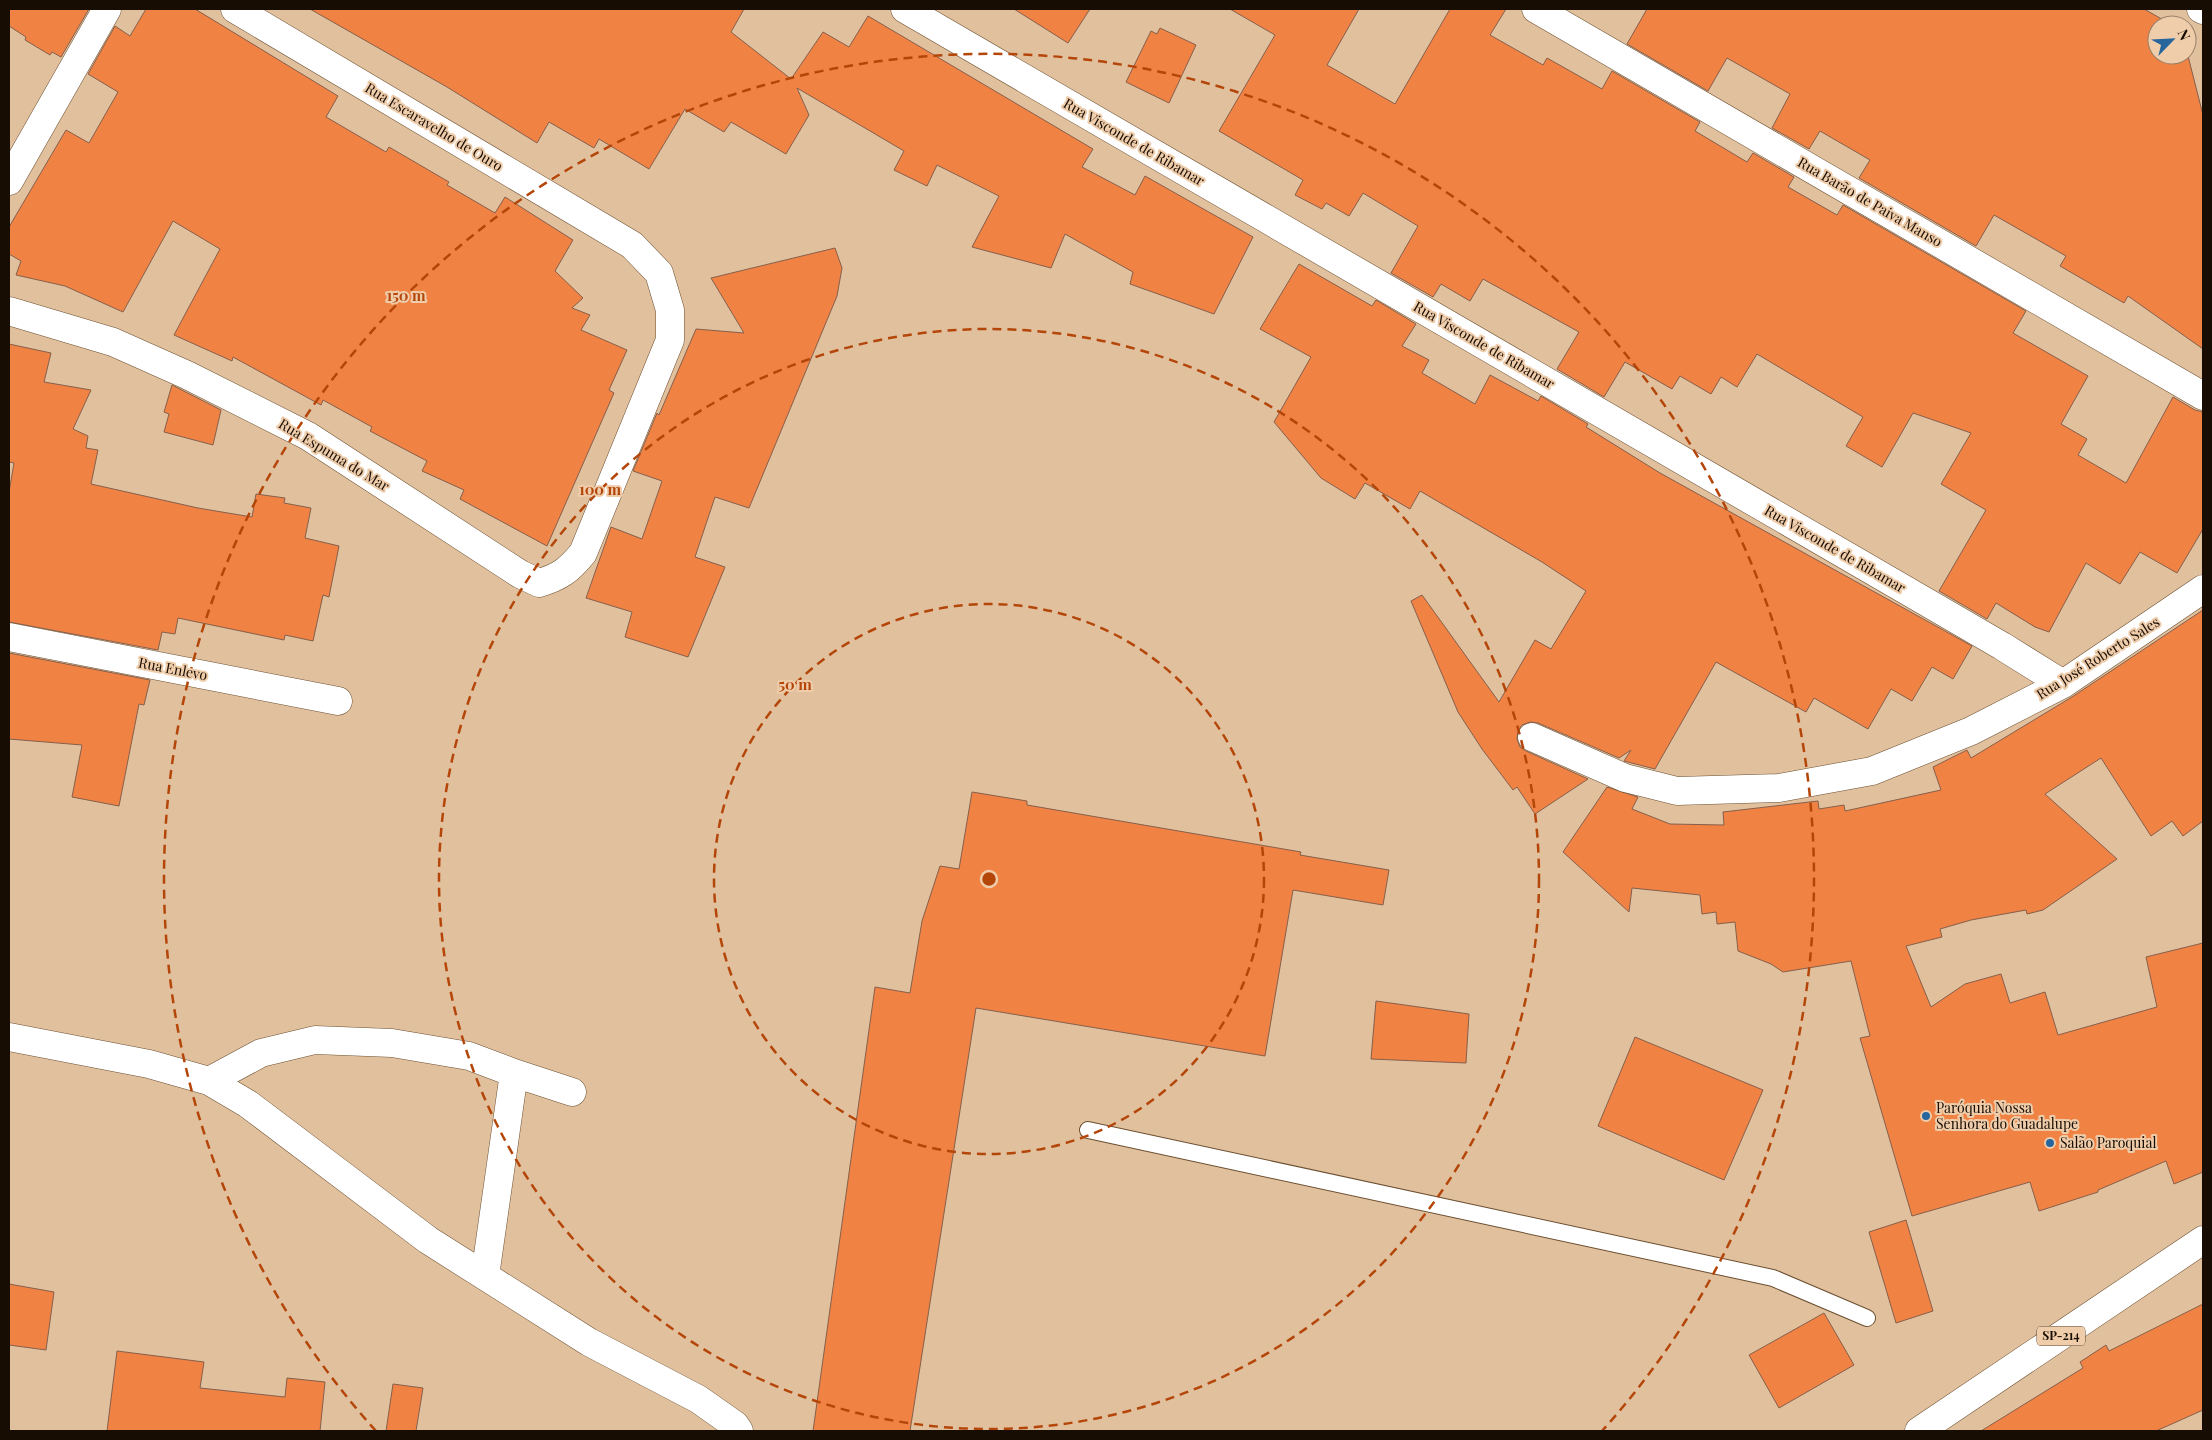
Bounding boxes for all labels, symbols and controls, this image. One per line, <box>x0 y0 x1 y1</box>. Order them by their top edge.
north arrow <box>2147 15 2197 65</box>
text: N <box>2174 26 2195 43</box>
street label: Rua Escaravelho de Ouro <box>362 78 507 175</box>
street label: Rua Visconde de Ribamar <box>1060 93 1209 190</box>
street label: Rua Barão de Paiva Manso <box>1795 152 1946 251</box>
text: 150 m <box>386 285 426 305</box>
street label: Rua Visconde de Ribamar <box>1410 296 1559 393</box>
street label: Rua Espuma do Mar <box>275 414 394 496</box>
text: 100 m <box>579 479 622 499</box>
street label: Rua Visconde de Ribamar <box>1761 500 1910 597</box>
street label: Rua José Roberto Sales <box>2032 612 2163 703</box>
street label: Rua Enlevo <box>137 653 209 685</box>
text: 50 m <box>778 674 812 694</box>
centre of rings <box>980 870 998 888</box>
place label: Paróquia Nossa Senhora do Guadalupe <box>1936 1098 2078 1133</box>
marker: Paróquia Nossa Senhora do Guadalupe <box>1920 1110 1932 1122</box>
place label: Salão Paroquial <box>2060 1133 2156 1152</box>
marker: Salão Paroquial <box>2044 1137 2056 1149</box>
road number: SP-214 <box>2037 1326 2085 1345</box>

